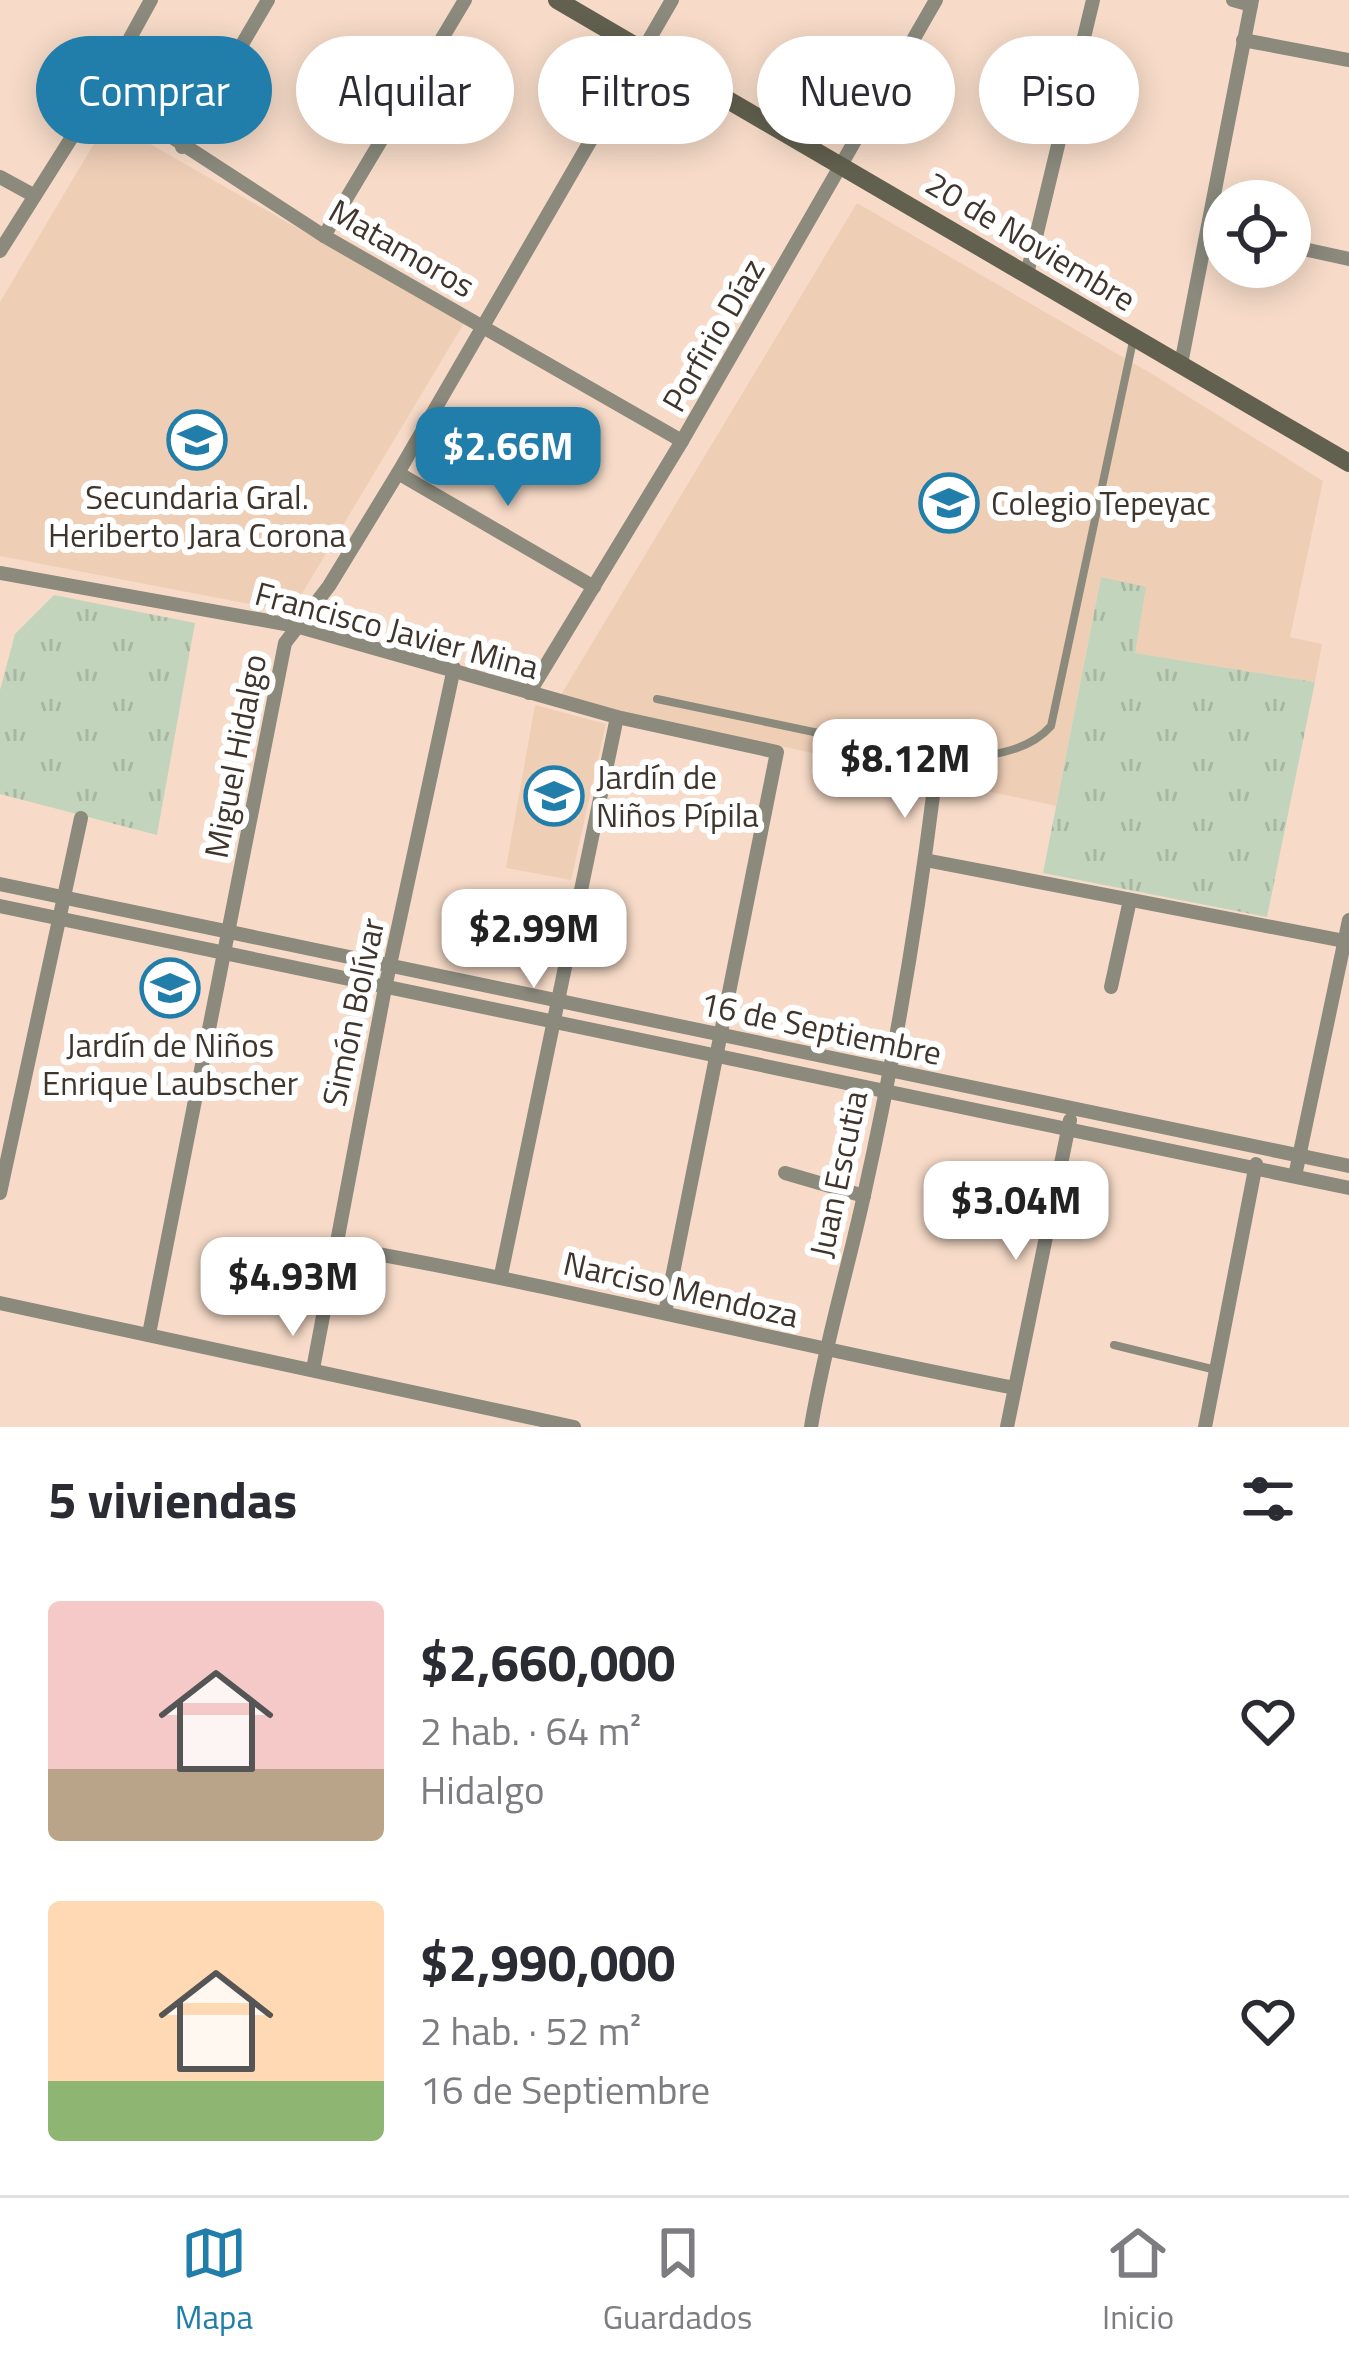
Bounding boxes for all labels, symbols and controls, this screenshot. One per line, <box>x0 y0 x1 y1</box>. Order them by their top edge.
chip: Comprar <box>36 36 272 144</box>
chip: Alquilar <box>296 36 514 144</box>
chip: Filtros <box>538 36 733 144</box>
chip: Nuevo <box>757 36 955 144</box>
chip: Piso <box>979 36 1139 144</box>
street label: 20 de Noviembre <box>916 158 1146 324</box>
map controls <box>1203 180 1311 288</box>
button: locate <box>1203 180 1311 288</box>
street label: Matamoros <box>320 186 484 310</box>
street label: Porfirio Díaz <box>649 249 777 421</box>
pin: $2.66M <box>410 407 606 509</box>
school or university icon: Secundaria Gral. Heriberto Jara Corona <box>166 409 228 471</box>
text: $2.66M <box>443 416 573 475</box>
place label: Secundaria Gral. Heriberto Jara Corona <box>48 472 346 560</box>
school or university icon: Colegio Tepeyac <box>918 472 980 534</box>
place label: Colegio Tepeyac <box>991 478 1211 528</box>
street label: Francisco Javier Mina <box>250 568 544 692</box>
street label: Miguel Hidalgo <box>191 650 279 862</box>
pin: $8.12M <box>807 719 1003 821</box>
text: $8.12M <box>840 728 970 787</box>
place label: Jardín de Niños Pípila <box>596 752 759 840</box>
school or university icon: Jardín de Niños Pípila <box>523 765 585 827</box>
pin: $2.99M <box>436 889 632 991</box>
text: $2.99M <box>469 898 599 957</box>
street label: Simón Bolívar <box>309 913 397 1111</box>
school or university icon: Jardín de Niños Enrique Laubscher <box>139 957 201 1019</box>
street label: 16 de Septiembre <box>696 978 946 1078</box>
place label: Jardín de Niños Enrique Laubscher <box>42 1020 298 1108</box>
street label: Juan Escutia <box>796 1086 880 1262</box>
pin: $3.04M <box>918 1161 1114 1263</box>
text: $3.04M <box>951 1170 1081 1229</box>
pin: $4.93M <box>195 1237 391 1339</box>
street label: Narciso Mendoza <box>559 1238 803 1340</box>
text: $4.93M <box>228 1246 358 1305</box>
text: 5 viviendas <box>48 1460 297 1538</box>
icon: filters <box>1235 1466 1301 1532</box>
text: $2,660,000 <box>420 1623 675 1701</box>
icon: home <box>144 1649 288 1793</box>
icon: heart <box>1235 1688 1301 1754</box>
text: 2 hab. · 64 m² <box>420 1701 641 1760</box>
text: Hidalgo <box>420 1760 545 1819</box>
text: $2,990,000 <box>420 1923 675 2001</box>
icon: home <box>144 1949 288 2093</box>
icon: heart <box>1235 1988 1301 2054</box>
text: 2 hab. · 52 m² <box>420 2001 641 2060</box>
text: 16 de Septiembre <box>420 2060 710 2119</box>
tab: Mapa <box>175 2220 253 2342</box>
tab: Guardados <box>603 2220 752 2342</box>
tab: Inicio <box>1102 2220 1174 2342</box>

